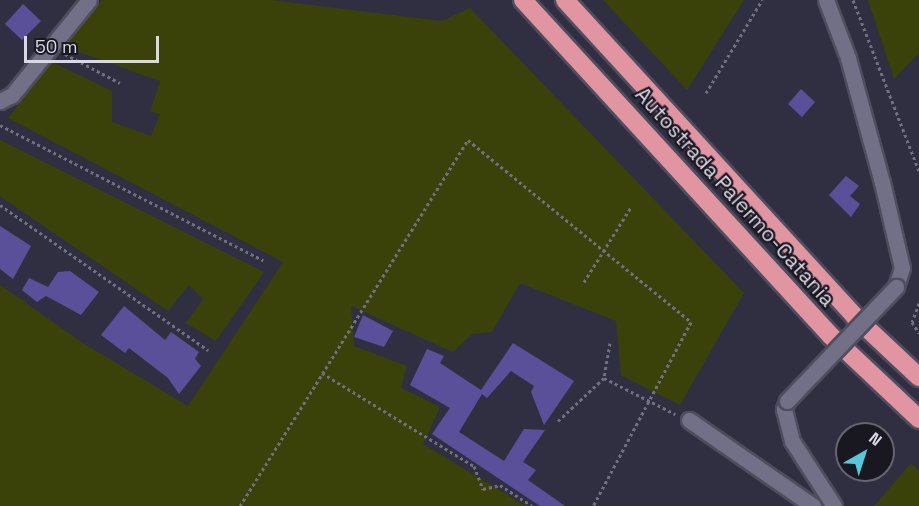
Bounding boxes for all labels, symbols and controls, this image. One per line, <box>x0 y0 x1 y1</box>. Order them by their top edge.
scale bar <box>27 24 162 62</box>
text: 50 m <box>35 35 77 58</box>
street label: Autostrada Palermo-Catania <box>630 82 840 312</box>
north arrow <box>835 422 895 482</box>
text: N <box>865 428 886 451</box>

